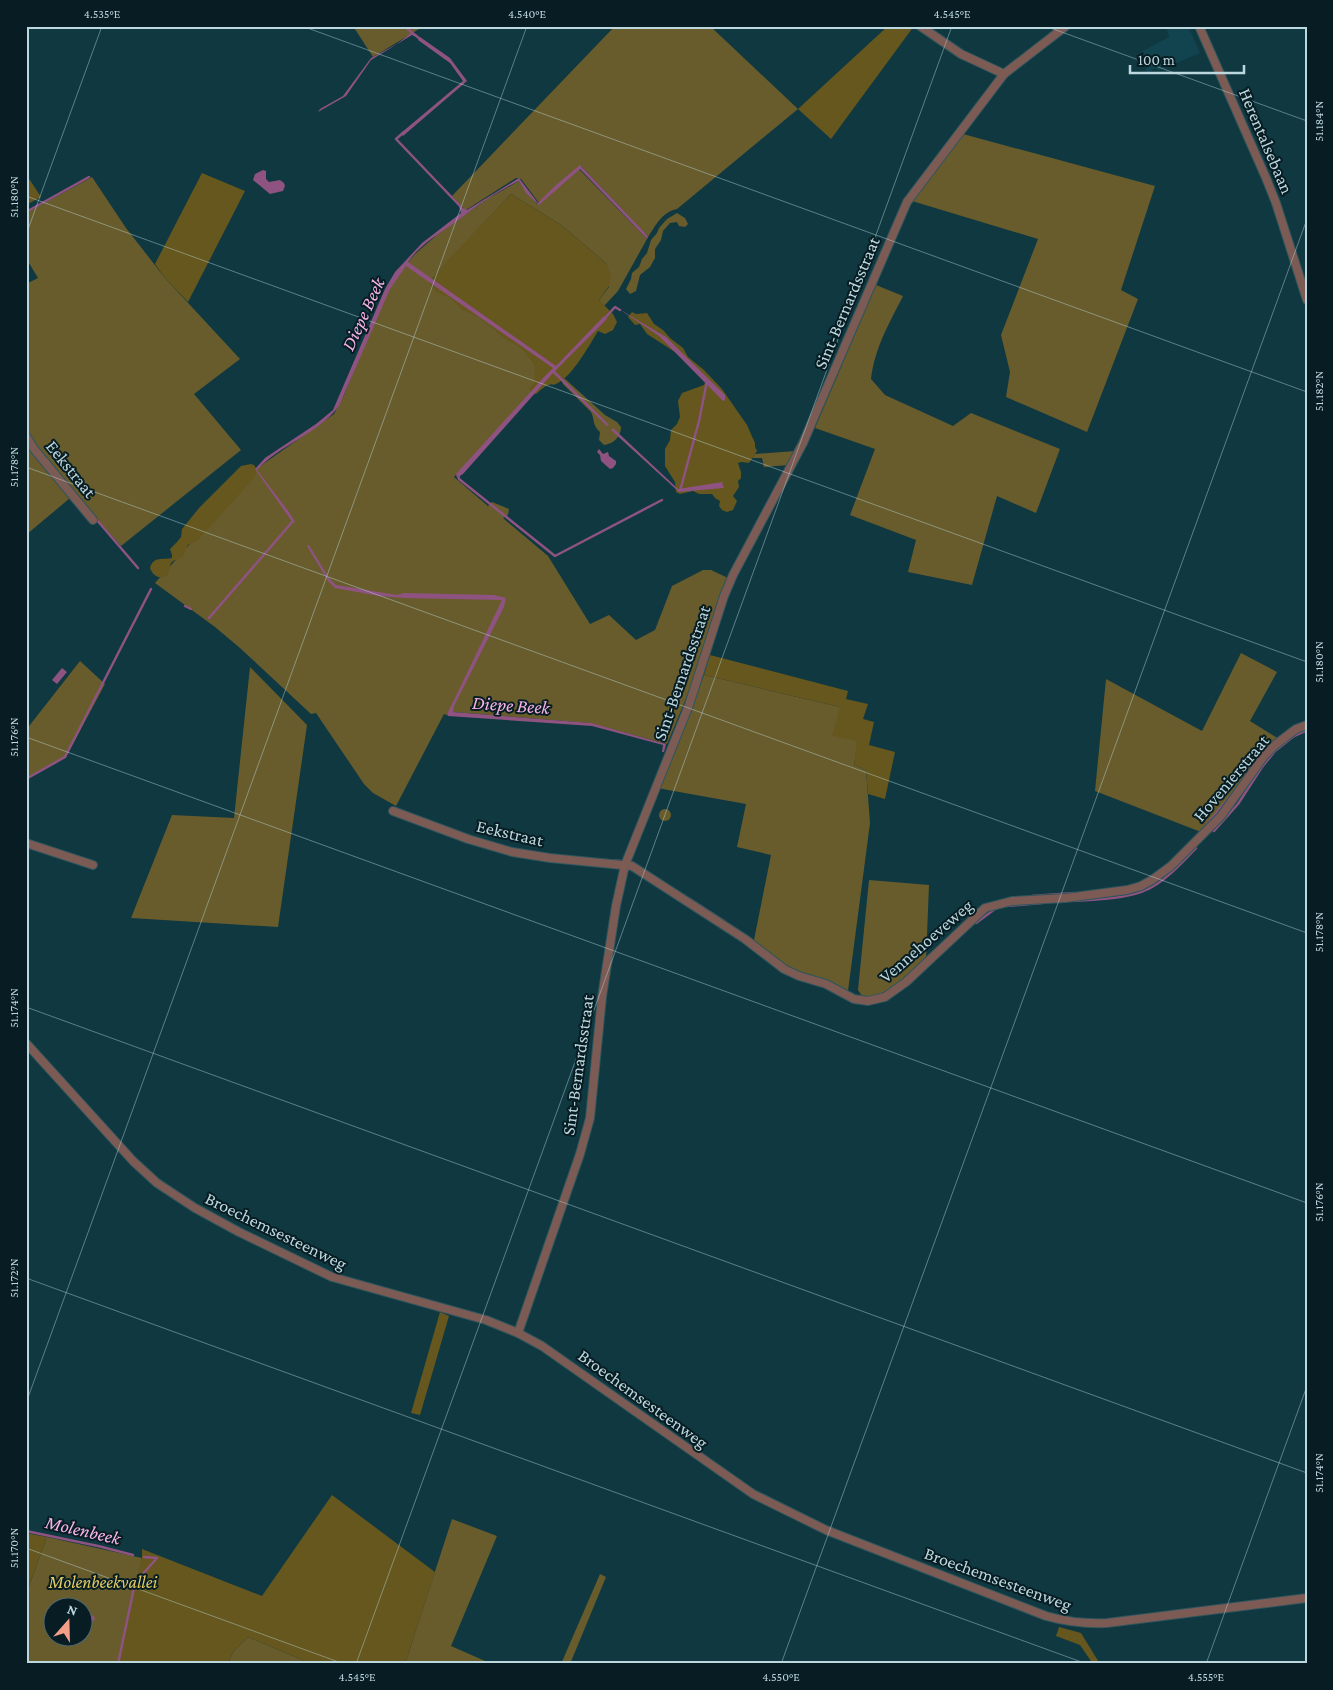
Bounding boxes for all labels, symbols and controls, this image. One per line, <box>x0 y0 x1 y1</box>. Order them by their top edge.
text: 4.535°E <box>84 7 121 21</box>
text: 4.540°E <box>508 7 547 21</box>
text: 4.545°E <box>934 7 971 21</box>
scale bar <box>1130 42 1244 74</box>
text: 100 m <box>1138 52 1175 68</box>
street label: Herentalsebaan <box>1235 85 1297 197</box>
text: 51.184°N <box>1312 100 1326 141</box>
text: 51.180°N <box>7 176 21 218</box>
street label: Sint-Bernardsstraat <box>810 233 884 372</box>
water label: Diepe Beek <box>337 274 389 354</box>
text: 51.182°N <box>1312 371 1326 411</box>
street label: Eekstraat <box>42 436 101 502</box>
text: 51.178°N <box>7 447 21 487</box>
street label: Sint-Bernardsstraat <box>649 602 715 743</box>
text: 51.180°N <box>1312 641 1326 683</box>
water label: Diepe Beek <box>471 692 551 718</box>
text: 51.176°N <box>7 717 21 757</box>
street label: Hovenierstraat <box>1189 730 1274 825</box>
street label: Eekstraat <box>475 816 546 851</box>
street label: Vennehoeveweg <box>875 895 977 987</box>
text: 51.178°N <box>1312 912 1326 952</box>
text: 51.174°N <box>7 988 21 1028</box>
street label: Sint-Bernardsstraat <box>558 992 598 1137</box>
text: 51.176°N <box>1312 1182 1326 1222</box>
street label: Broechemsesteenweg <box>202 1188 350 1274</box>
text: 51.172°N <box>7 1258 21 1298</box>
street label: Broechemsesteenweg <box>574 1345 712 1453</box>
text: 51.174°N <box>1312 1453 1326 1493</box>
water label: Molenbeek <box>42 1511 123 1549</box>
text: 51.170°N <box>7 1528 21 1568</box>
street label: Broechemsesteenweg <box>922 1543 1075 1615</box>
park label: Molenbeekvallei <box>48 1572 158 1592</box>
north arrow <box>42 1598 92 1648</box>
text: N <box>65 1601 80 1619</box>
text: 4.545°E <box>339 1670 376 1684</box>
text: 4.550°E <box>762 1670 800 1684</box>
text: 4.555°E <box>1188 1670 1225 1684</box>

